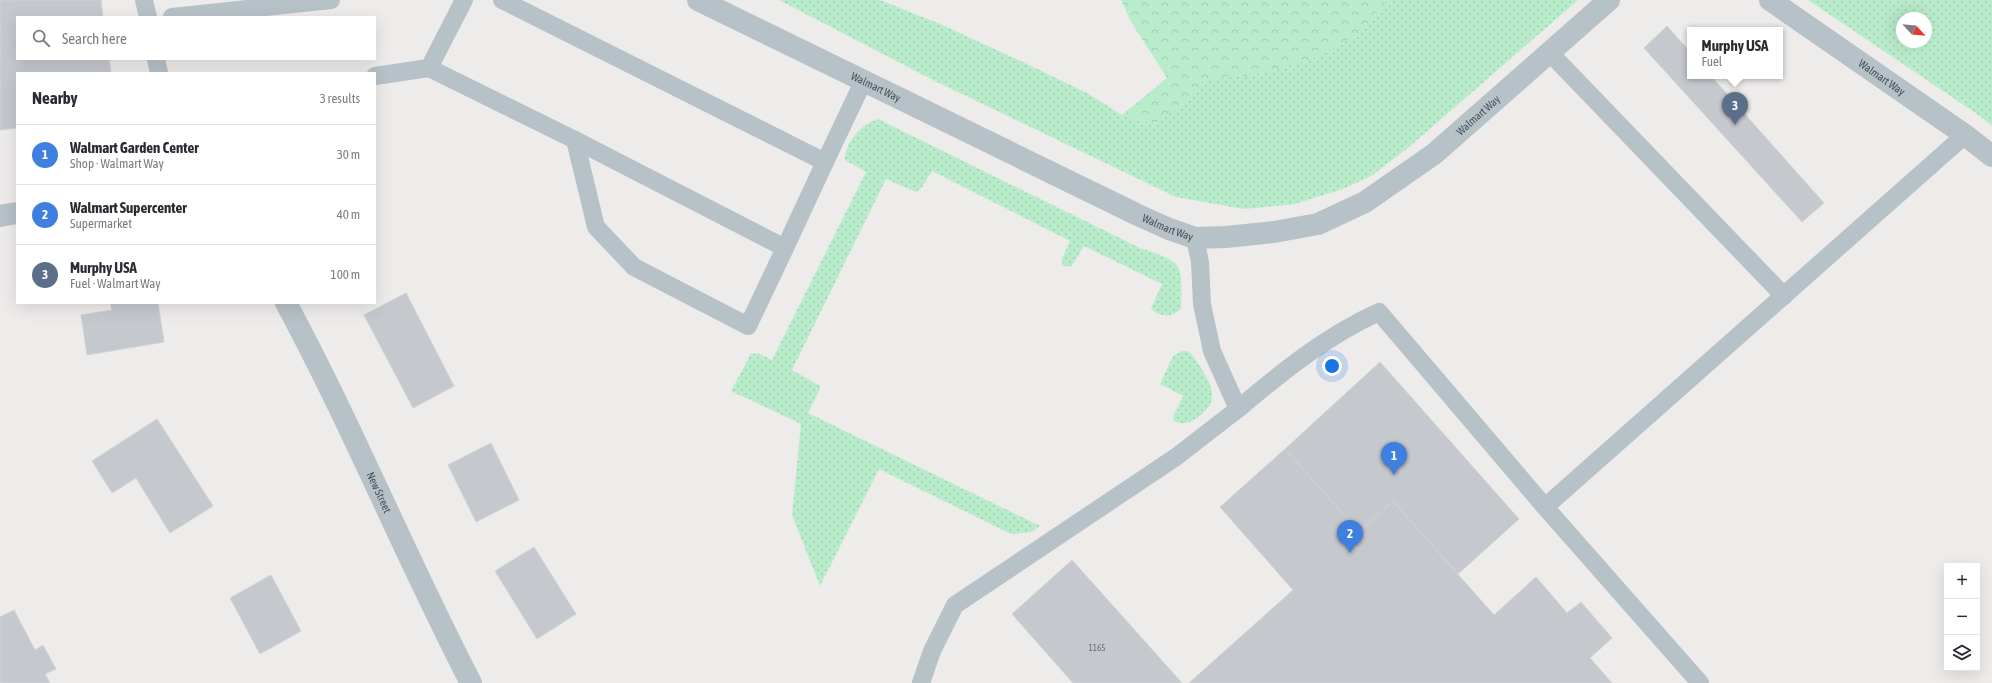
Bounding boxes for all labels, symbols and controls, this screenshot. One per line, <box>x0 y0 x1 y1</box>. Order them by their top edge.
north arrow <box>1896 12 1932 48</box>
search box <box>16 16 376 60</box>
icon: search <box>30 27 52 49</box>
popup <box>1687 27 1783 79</box>
text: Search here <box>62 30 127 47</box>
text: Murphy USA <box>1702 37 1768 54</box>
text: Fuel <box>1702 54 1722 69</box>
street label: Walmart Way <box>1856 57 1908 98</box>
street label: Walmart Way <box>849 70 903 104</box>
text: Nearby <box>32 88 78 108</box>
text: 3 results <box>320 91 360 106</box>
pin: 3 <box>1722 92 1748 125</box>
street label: Walmart Way <box>1454 93 1503 137</box>
text: Walmart Garden Center <box>70 139 199 156</box>
text: 1 <box>42 147 48 162</box>
text: 30 m <box>337 147 360 162</box>
text: Shop · Walmart Way <box>70 156 164 171</box>
text: Walmart Supercenter <box>70 199 187 216</box>
text: 2 <box>42 207 48 222</box>
text: 40 m <box>337 207 360 222</box>
street label: Walmart Way <box>1140 212 1195 243</box>
text: Supermarket <box>70 216 132 231</box>
text: Murphy USA <box>70 259 137 276</box>
text: 3 <box>42 267 48 282</box>
text: 100 m <box>331 267 360 282</box>
text: Fuel · Walmart Way <box>70 276 161 291</box>
your location <box>1322 356 1342 376</box>
pin: 1 <box>1381 442 1407 475</box>
street label: New Street <box>364 470 394 515</box>
pin: 2 <box>1337 520 1363 553</box>
map controls <box>1944 563 1980 671</box>
button: + <box>1944 563 1980 599</box>
button: − <box>1944 599 1980 635</box>
button: layers <box>1944 635 1980 671</box>
house number: 1165 <box>1089 643 1105 653</box>

